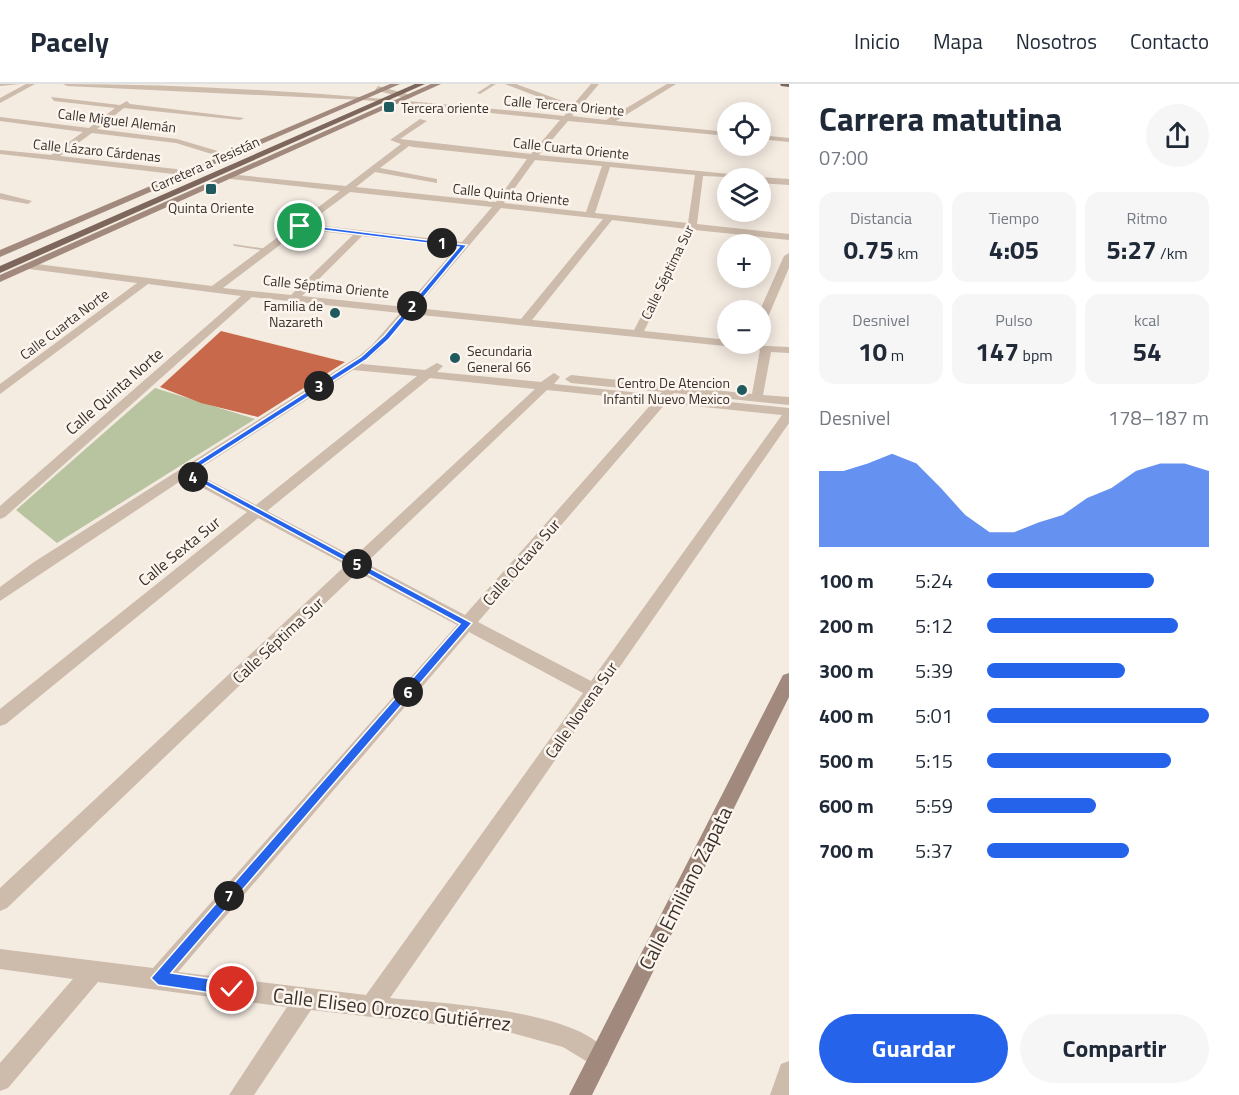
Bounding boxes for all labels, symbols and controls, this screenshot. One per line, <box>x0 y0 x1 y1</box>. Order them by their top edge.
text: Pacely <box>30 20 109 63</box>
text: Inicio <box>854 25 900 57</box>
text: Mapa <box>933 25 983 57</box>
text: Nosotros <box>1016 25 1097 57</box>
text: Contacto <box>1130 25 1209 57</box>
street label: Calle Tercera Oriente <box>503 89 625 121</box>
text: Carrera matutina <box>819 94 1062 144</box>
place label: Tercera oriente <box>401 97 489 118</box>
marker: Tercera oriente <box>382 100 396 114</box>
street label: Calle Miguel Alemán <box>57 102 177 138</box>
map controls <box>717 102 771 354</box>
button: locate <box>717 102 771 156</box>
button: share <box>1146 104 1209 167</box>
street label: Carretera a Tesistán <box>147 131 263 197</box>
street label: Calle Cuarta Oriente <box>512 131 630 165</box>
street label: Calle Lázaro Cárdenas <box>32 133 162 167</box>
text: 07:00 <box>819 142 868 173</box>
button: layers <box>717 168 771 222</box>
street label: Calle Quinta Oriente <box>452 177 570 211</box>
marker: Quinta Oriente <box>204 182 218 196</box>
place label: Quinta Oriente <box>168 197 254 218</box>
pin <box>274 200 325 251</box>
text: Distancia <box>850 206 912 230</box>
text: Tiempo <box>989 206 1039 230</box>
text: Ritmo <box>1127 206 1167 230</box>
icon: arrive <box>283 209 316 242</box>
street label: Calle Séptima Sur <box>635 221 699 323</box>
pin: 1 <box>427 228 457 258</box>
text: 0.75 <box>844 230 894 269</box>
text: 4:05 <box>989 230 1039 269</box>
text: 5:27 <box>1106 230 1157 269</box>
text: 1 <box>438 231 446 255</box>
button: + <box>717 234 771 288</box>
text: km <box>894 241 918 265</box>
text: /km <box>1157 241 1188 265</box>
street label: Calle Séptima Oriente <box>262 269 390 303</box>
street label: Calle Cuarta Norte <box>15 284 113 364</box>
pin: 2 <box>397 291 427 321</box>
text: 2 <box>408 294 416 318</box>
place label: Familia de Nazareth <box>263 295 323 332</box>
button: − <box>717 300 771 354</box>
marker: Familia de Nazareth <box>328 306 342 320</box>
text: Desnivel <box>852 308 910 332</box>
text: Pulso <box>995 308 1033 332</box>
text: kcal <box>1134 308 1160 332</box>
text: 10 <box>858 332 887 371</box>
text: 147 <box>975 332 1019 371</box>
text: 54 <box>1132 332 1162 371</box>
place label: Secundaria General 66 <box>467 340 532 377</box>
street label: Calle Quinta Norte <box>60 342 168 440</box>
text: m <box>887 343 904 367</box>
text: bpm <box>1019 343 1053 367</box>
marker: Secundaria General 66 <box>448 351 462 365</box>
pin: 3 <box>304 371 334 401</box>
place label: Centro De Atencion Infantil Nuevo Mexico <box>603 372 730 409</box>
text: 3 <box>315 374 323 398</box>
marker: Centro De Atencion Infantil Nuevo Mexico <box>735 383 749 397</box>
text: Desnivel <box>819 402 891 433</box>
text: 178–187 m <box>1108 402 1209 433</box>
pin: 4 <box>178 462 208 492</box>
text: 4 <box>189 465 197 489</box>
street label: Calle Sexta Sur <box>133 510 226 592</box>
street label: Calle Octava Sur <box>476 513 566 611</box>
pin: 5 <box>342 549 372 579</box>
text: 5 <box>353 552 361 576</box>
text: 100 m <box>819 565 874 596</box>
text: 5:24 <box>915 565 953 596</box>
street label: Calle Séptima Sur <box>227 591 330 689</box>
text: 200 m <box>819 610 874 641</box>
text: 5:12 <box>915 610 953 641</box>
text: 300 m <box>819 655 874 686</box>
text: 5:39 <box>915 655 953 686</box>
street label: Calle Novena Sur <box>539 656 624 763</box>
pin: 6 <box>393 677 423 707</box>
text: 6 <box>404 680 412 704</box>
text: 400 m <box>819 700 874 731</box>
text: 5:01 <box>915 700 953 731</box>
text: 500 m <box>819 745 874 776</box>
text: 5:15 <box>915 745 953 776</box>
text: 600 m <box>819 790 874 821</box>
text: 5:59 <box>915 790 953 821</box>
street label: Calle Emiliano Zapata <box>630 801 740 975</box>
text: 700 m <box>819 835 874 866</box>
text: 5:37 <box>915 835 953 866</box>
pin: 7 <box>214 881 244 911</box>
text: 7 <box>225 884 233 908</box>
pin <box>206 963 257 1014</box>
icon: check <box>215 972 248 1005</box>
street label: Calle Eliseo Orozco Gutiérrez <box>271 979 513 1039</box>
button: Guardar <box>819 1014 1008 1083</box>
button: Compartir <box>1020 1014 1209 1083</box>

